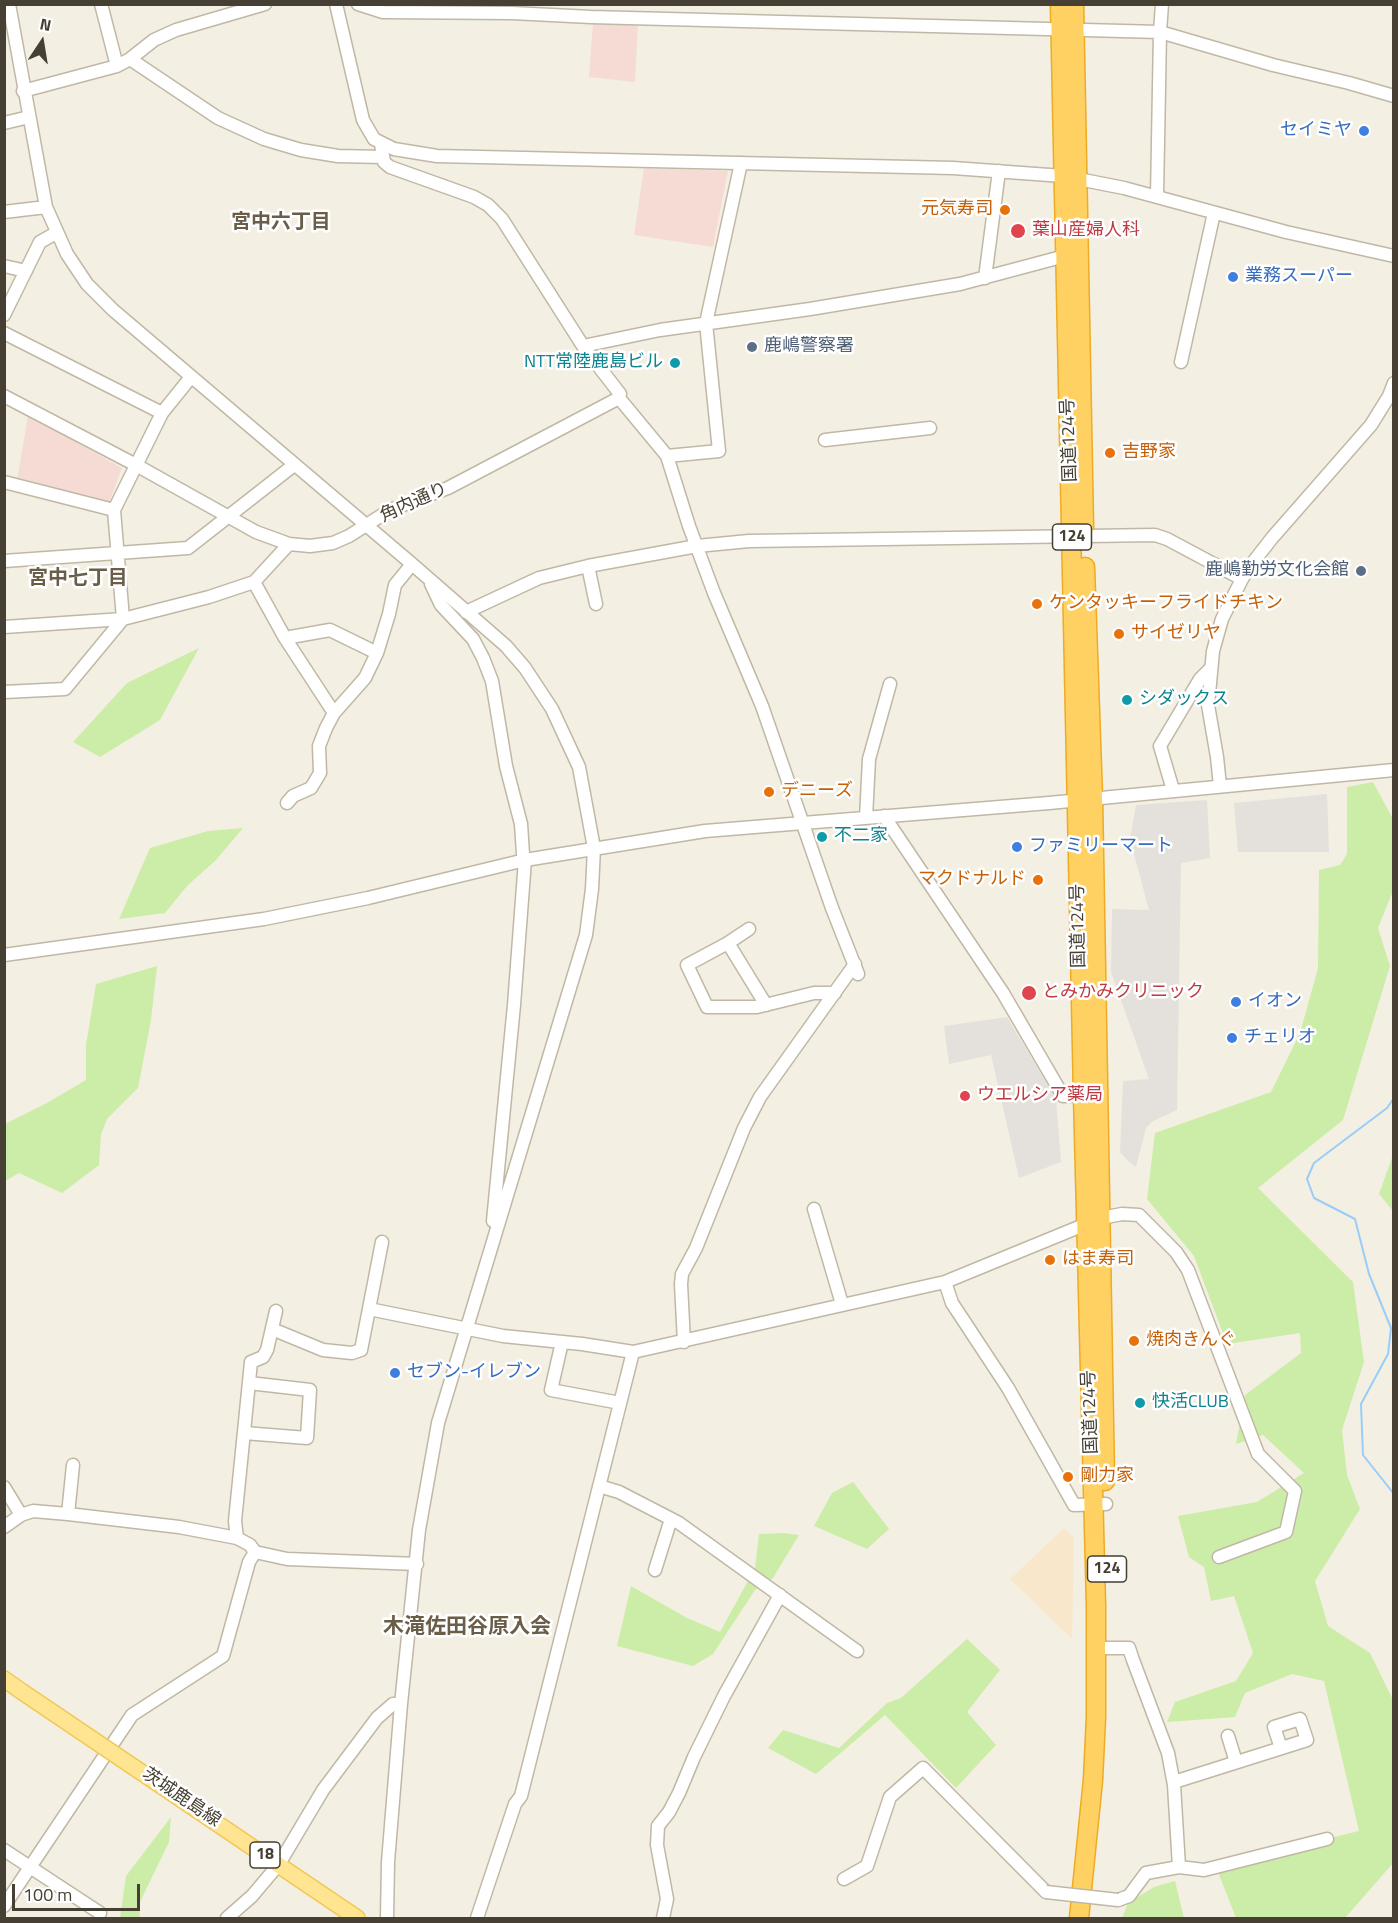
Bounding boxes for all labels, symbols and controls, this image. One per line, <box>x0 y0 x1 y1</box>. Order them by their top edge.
north arrow <box>12 12 72 72</box>
text: N <box>38 12 54 37</box>
place label: セイミヤ <box>1280 120 1352 142</box>
marker: セイミヤ <box>1357 124 1371 138</box>
place label: 元気寿司 <box>921 199 993 221</box>
marker: 元気寿司 <box>998 203 1012 217</box>
district label: 宮中六丁目 <box>231 211 331 235</box>
place label: 葉山産婦人科 <box>1032 220 1140 242</box>
marker: 葉山産婦人科 <box>1009 222 1027 240</box>
place label: 業務スーパー <box>1245 266 1353 288</box>
marker: 業務スーパー <box>1226 270 1240 284</box>
place label: 鹿嶋警察署 <box>764 336 854 358</box>
marker: 鹿嶋警察署 <box>745 340 759 354</box>
place label: NTT常陸鹿島ビル <box>524 352 663 374</box>
marker: NTT常陸鹿島ビル <box>668 356 682 370</box>
street label: 国道124号 <box>1058 398 1082 482</box>
place label: 吉野家 <box>1122 442 1176 464</box>
marker: 吉野家 <box>1103 446 1117 460</box>
street label: 角内通り <box>377 478 451 528</box>
road number: 124 <box>1052 524 1092 550</box>
place label: 鹿嶋勤労文化会館 <box>1205 560 1349 582</box>
marker: 鹿嶋勤労文化会館 <box>1354 564 1368 578</box>
district label: 宮中七丁目 <box>28 567 128 591</box>
place label: ケンタッキーフライドチキン <box>1049 593 1283 615</box>
marker: ケンタッキーフライドチキン <box>1030 597 1044 611</box>
place label: サイゼリヤ <box>1131 623 1221 645</box>
marker: サイゼリヤ <box>1112 627 1126 641</box>
place label: シダックス <box>1139 689 1229 711</box>
marker: シダックス <box>1120 693 1134 707</box>
place label: デニーズ <box>781 781 853 803</box>
marker: デニーズ <box>762 785 776 799</box>
place label: 不二家 <box>834 826 888 848</box>
marker: 不二家 <box>815 830 829 844</box>
place label: ファミリーマート <box>1029 836 1173 858</box>
marker: ファミリーマート <box>1010 840 1024 854</box>
place label: マクドナルド <box>918 869 1026 891</box>
marker: マクドナルド <box>1031 873 1045 887</box>
street label: 国道124号 <box>1067 884 1091 968</box>
place label: とみかみクリニック <box>1042 982 1204 1004</box>
marker: とみかみクリニック <box>1020 984 1038 1002</box>
place label: イオン <box>1248 991 1302 1013</box>
marker: イオン <box>1229 995 1243 1009</box>
place label: チェリオ <box>1244 1027 1316 1049</box>
marker: チェリオ <box>1225 1031 1239 1045</box>
place label: ウエルシア薬局 <box>977 1085 1103 1107</box>
marker: ウエルシア薬局 <box>958 1089 972 1103</box>
place label: はま寿司 <box>1062 1249 1134 1271</box>
marker: はま寿司 <box>1043 1253 1057 1267</box>
place label: 焼肉きんぐ <box>1146 1330 1236 1352</box>
marker: 焼肉きんぐ <box>1127 1334 1141 1348</box>
place label: セブン-イレブン <box>407 1362 541 1384</box>
marker: セブン-イレブン <box>388 1366 402 1380</box>
street label: 国道124号 <box>1079 1370 1103 1454</box>
place label: 快活CLUB <box>1152 1392 1229 1414</box>
marker: 快活CLUB <box>1133 1396 1147 1410</box>
place label: 剛力家 <box>1080 1466 1134 1488</box>
marker: 剛力家 <box>1061 1470 1075 1484</box>
road number: 124 <box>1088 1556 1126 1582</box>
district label: 木滝佐田谷原入会 <box>383 1615 551 1641</box>
street label: 茨城鹿島線 <box>138 1764 224 1832</box>
road number: 18 <box>250 1842 280 1868</box>
scale bar <box>15 1872 142 1910</box>
text: 100 m <box>23 1881 72 1908</box>

